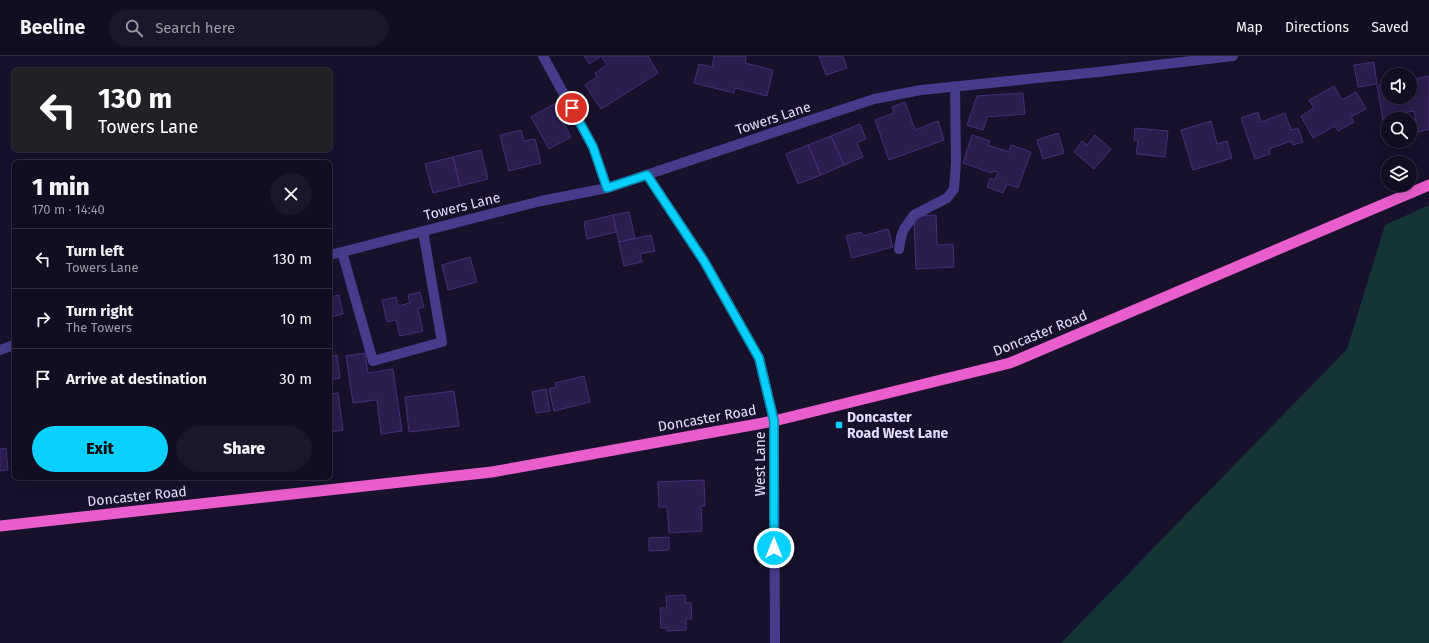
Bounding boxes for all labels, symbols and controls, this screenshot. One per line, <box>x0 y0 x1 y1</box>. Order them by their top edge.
search box <box>109 10 389 46</box>
text: Beeline <box>20 16 85 39</box>
icon: search <box>123 17 145 39</box>
text: Search here <box>155 19 235 37</box>
text: Map <box>1236 19 1263 36</box>
text: Directions <box>1285 19 1349 36</box>
text: Saved <box>1371 19 1409 36</box>
map controls <box>1381 68 1417 192</box>
button: sound <box>1381 68 1417 104</box>
text: 130 m <box>98 82 172 115</box>
icon: left <box>32 84 84 136</box>
pin <box>555 91 589 125</box>
icon: arrive <box>561 97 583 119</box>
street label: Towers Lane <box>733 98 813 139</box>
button: search <box>1381 112 1417 148</box>
text: Towers Lane <box>98 116 198 138</box>
button: layers <box>1381 156 1417 192</box>
text: 1 min <box>32 173 90 201</box>
button: close <box>270 173 312 215</box>
street label: Towers Lane <box>422 189 502 224</box>
text: 170 m · 14:40 <box>32 202 105 217</box>
text: Turn left <box>66 242 124 260</box>
icon: left <box>32 248 54 270</box>
text: 130 m <box>273 250 312 268</box>
text: Towers Lane <box>66 260 138 275</box>
text: Turn right <box>66 302 133 320</box>
street label: Doncaster Road <box>991 307 1090 360</box>
icon: right <box>32 308 54 330</box>
text: 10 m <box>280 310 312 328</box>
text: The Towers <box>66 320 132 335</box>
icon: arrive <box>32 368 54 390</box>
text: Arrive at destination <box>66 370 207 388</box>
text: 30 m <box>279 370 312 388</box>
street label: Doncaster Road <box>656 401 758 436</box>
place label: Doncaster Road West Lane <box>847 409 949 442</box>
marker: Doncaster Road West Lane <box>834 420 844 430</box>
button: Exit <box>32 426 168 472</box>
button: Share <box>176 426 312 472</box>
street label: West Lane <box>752 432 769 496</box>
street label: Doncaster Road <box>87 483 188 510</box>
position arrow <box>753 527 795 569</box>

